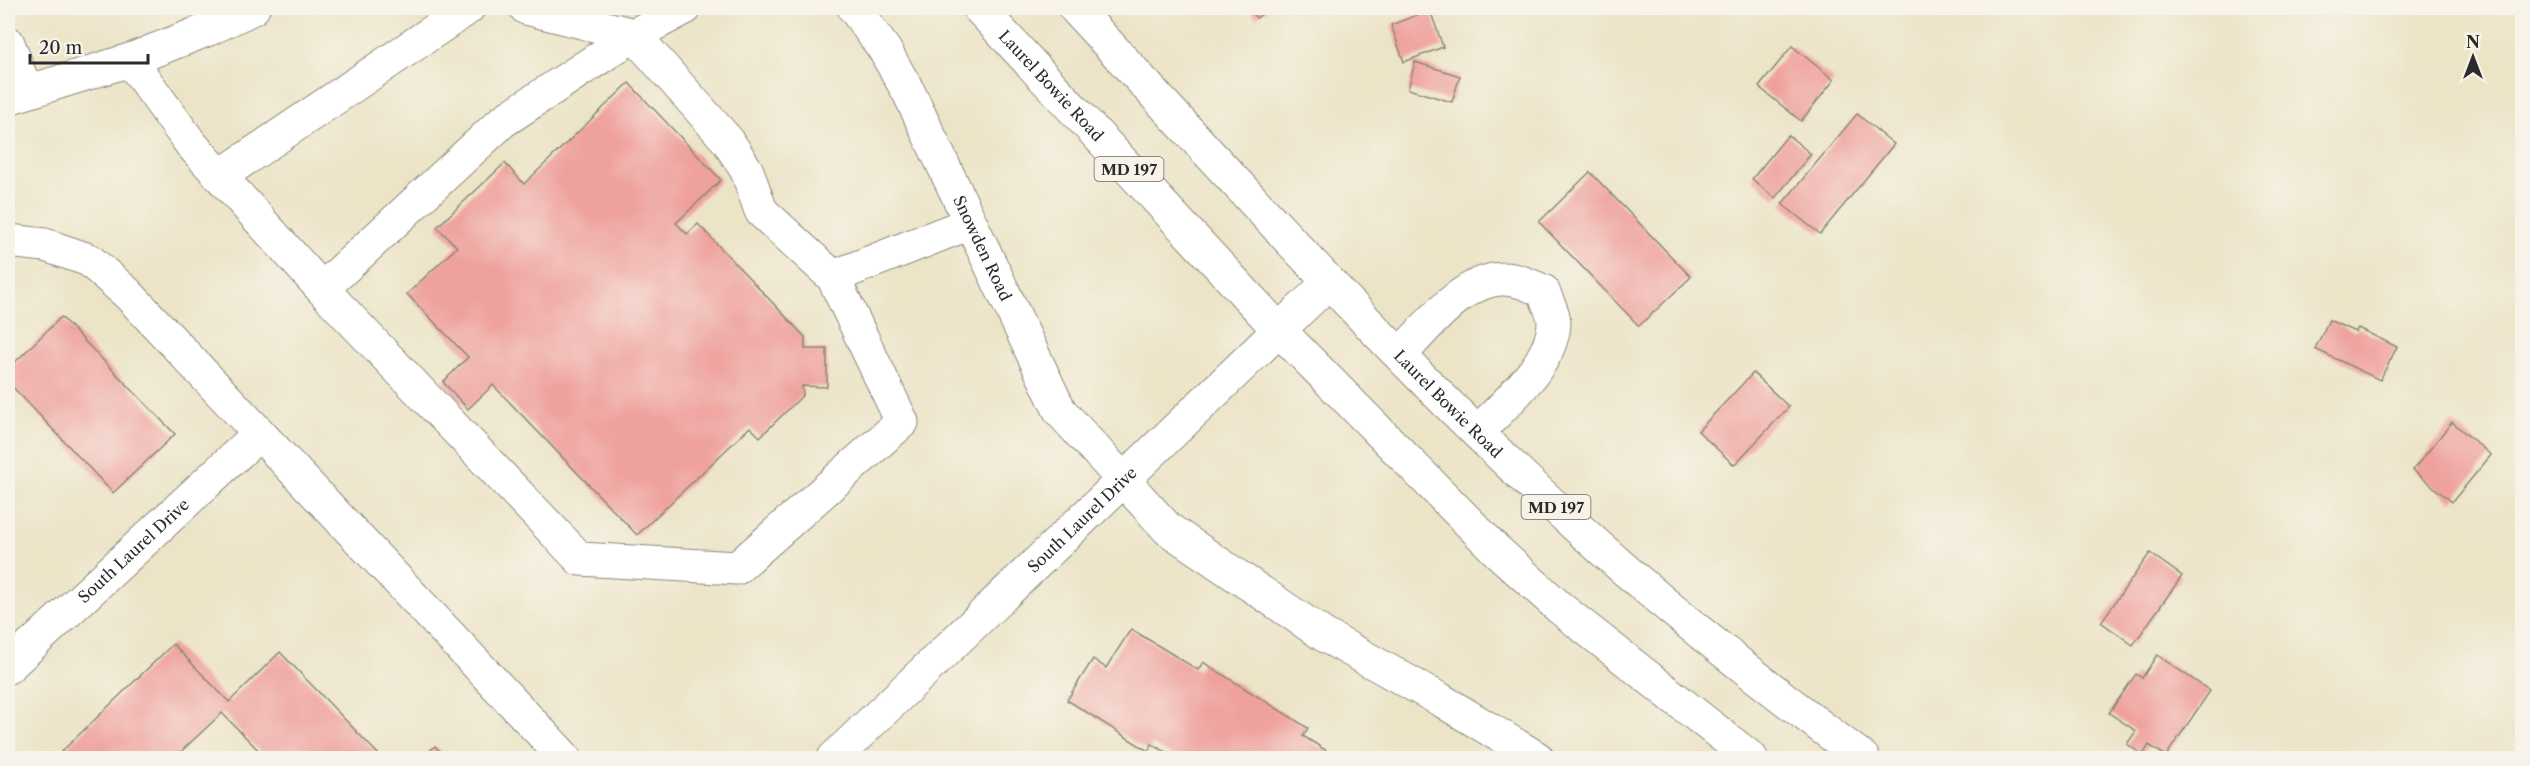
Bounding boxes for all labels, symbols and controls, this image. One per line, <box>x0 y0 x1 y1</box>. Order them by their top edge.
street label: Laurel Bowie Road <box>995 26 1108 146</box>
scale bar <box>30 27 148 65</box>
north arrow <box>2443 27 2503 87</box>
text: N <box>2466 32 2480 52</box>
text: 20 m <box>39 37 83 59</box>
road number: MD 197 <box>1094 157 1164 181</box>
street label: Snowden Road <box>949 192 1016 304</box>
street label: Laurel Bowie Road <box>1390 346 1507 462</box>
street label: South Laurel Drive <box>1023 462 1141 577</box>
street label: South Laurel Drive <box>74 494 193 607</box>
road number: MD 197 <box>1522 495 1590 519</box>

